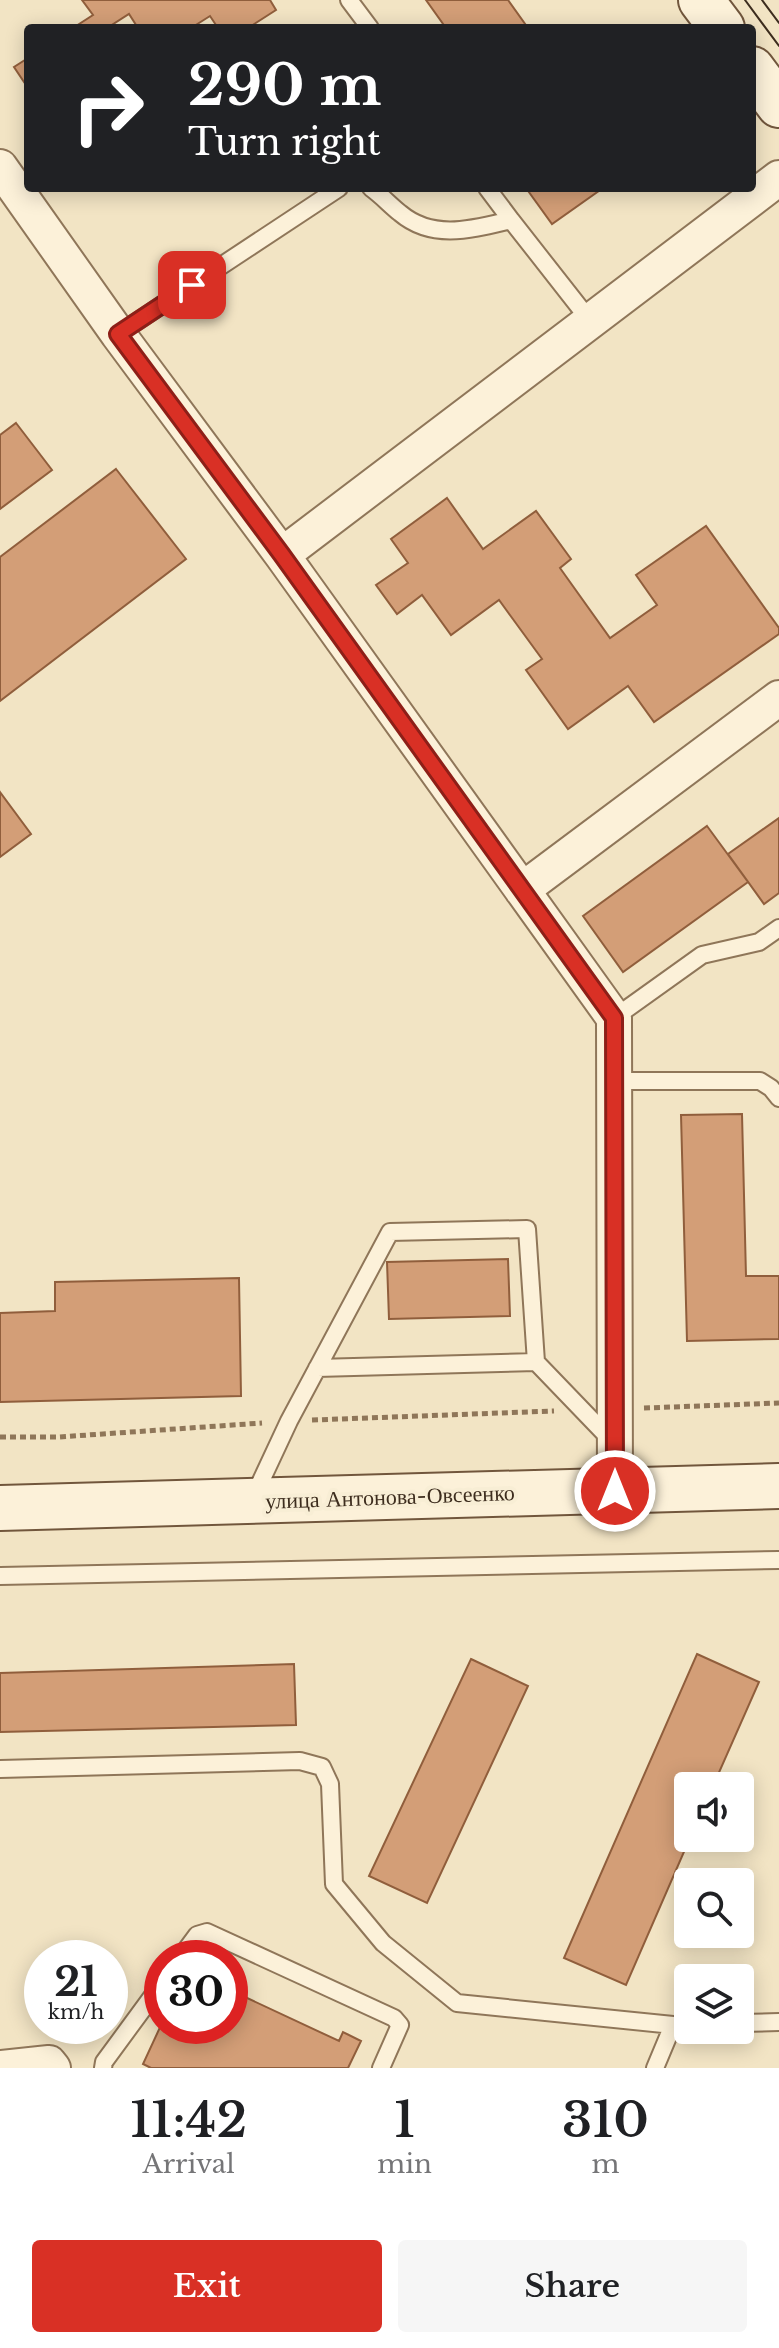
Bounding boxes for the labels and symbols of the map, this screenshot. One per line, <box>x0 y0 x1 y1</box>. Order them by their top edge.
pin <box>158 251 226 319</box>
position arrow <box>573 1449 657 1533</box>
street label: улица Антонова-Овсеенко <box>265 1479 515 1515</box>
speed limit sign: 30 <box>144 1940 248 2044</box>

